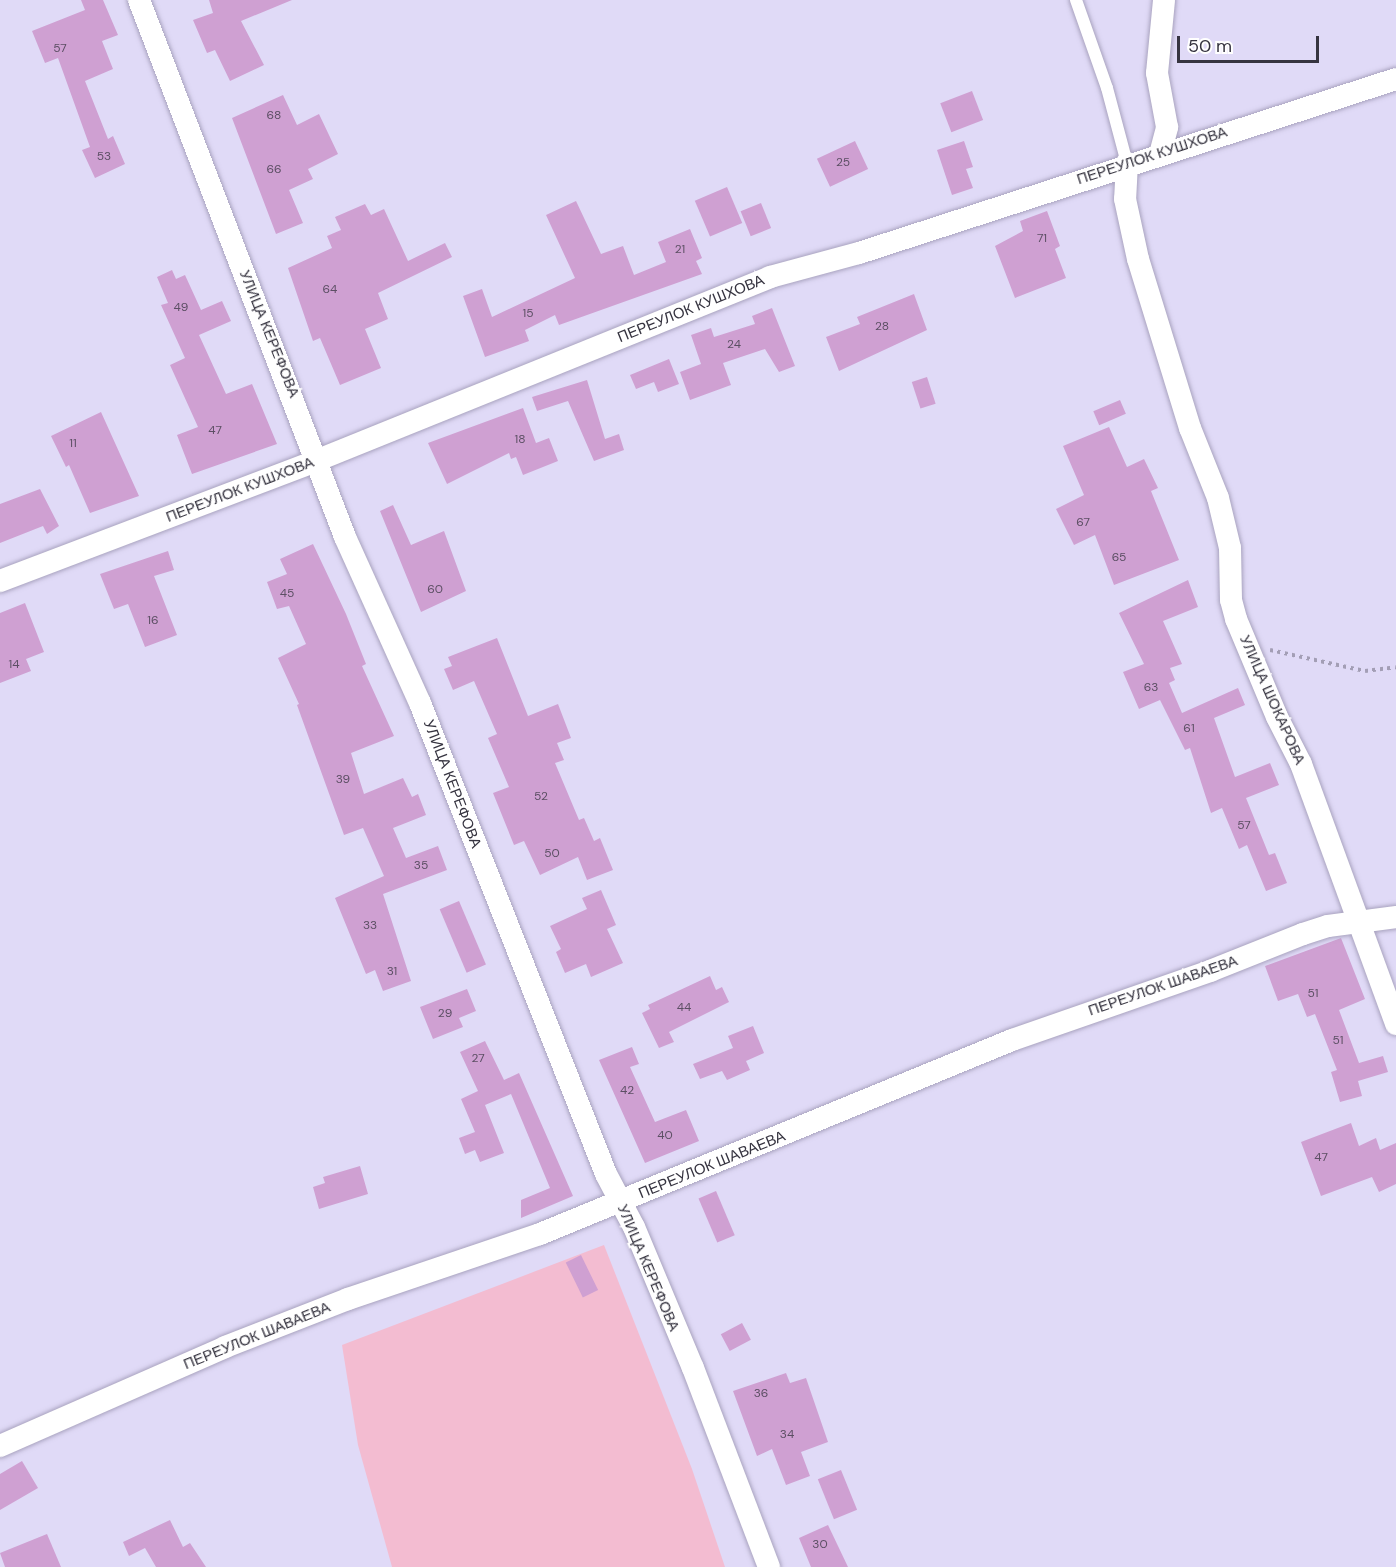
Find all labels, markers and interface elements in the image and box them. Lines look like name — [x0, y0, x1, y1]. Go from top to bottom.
scale bar — [1180, 24, 1322, 62]
text: 50 m — [1188, 34, 1232, 58]
house number: 57 — [53, 42, 67, 56]
house number: 68 — [267, 109, 281, 123]
street label: ПЕРЕУЛОК КУШХОВА — [1075, 123, 1229, 189]
house number: 53 — [97, 150, 111, 164]
house number: 25 — [836, 156, 850, 170]
house number: 66 — [266, 163, 282, 177]
house number: 71 — [1037, 232, 1047, 246]
house number: 21 — [675, 243, 685, 257]
street label: УЛИЦА КЕРЕФОВА — [235, 268, 303, 400]
street label: ПЕРЕУЛОК КУШХОВА — [615, 271, 767, 347]
house number: 64 — [323, 283, 337, 297]
house number: 49 — [174, 301, 188, 315]
house number: 15 — [522, 307, 534, 321]
house number: 28 — [875, 320, 889, 334]
house number: 24 — [727, 338, 741, 352]
house number: 47 — [208, 424, 222, 438]
house number: 18 — [514, 433, 526, 447]
house number: 11 — [69, 437, 77, 451]
street label: ПЕРЕУЛОК КУШХОВА — [164, 453, 316, 527]
house number: 67 — [1076, 516, 1090, 530]
house number: 65 — [1112, 551, 1126, 565]
house number: 60 — [427, 583, 443, 597]
house number: 45 — [280, 587, 294, 601]
house number: 16 — [147, 614, 159, 628]
street label: УЛИЦА ШОКАРОВА — [1235, 633, 1309, 767]
house number: 14 — [8, 658, 20, 672]
house number: 63 — [1144, 681, 1158, 695]
street label: УЛИЦА КЕРЕФОВА — [419, 717, 485, 851]
house number: 61 — [1183, 722, 1195, 736]
house number: 39 — [336, 773, 350, 787]
house number: 52 — [534, 790, 548, 804]
house number: 57 — [1237, 819, 1251, 833]
house number: 50 — [544, 847, 560, 861]
house number: 35 — [414, 859, 428, 873]
house number: 33 — [363, 919, 377, 933]
street label: ПЕРЕУЛОК ШАВАЕВА — [1086, 952, 1240, 1020]
house number: 31 — [387, 965, 397, 979]
house number: 51 — [1307, 987, 1319, 1001]
house number: 44 — [677, 1001, 691, 1015]
house number: 29 — [438, 1007, 452, 1021]
house number: 51 — [1332, 1034, 1344, 1048]
house number: 27 — [471, 1052, 485, 1066]
house number: 42 — [620, 1084, 634, 1098]
street label: ПЕРЕУЛОК ШАВАЕВА — [636, 1127, 788, 1203]
house number: 40 — [657, 1129, 673, 1143]
house number: 47 — [1314, 1151, 1328, 1165]
street label: УЛИЦА КЕРЕФОВА — [613, 1202, 683, 1334]
street label: ПЕРЕУЛОК ШАВАЕВА — [181, 1298, 333, 1374]
house number: 36 — [754, 1387, 768, 1401]
house number: 34 — [780, 1428, 794, 1442]
house number: 30 — [812, 1538, 828, 1552]

